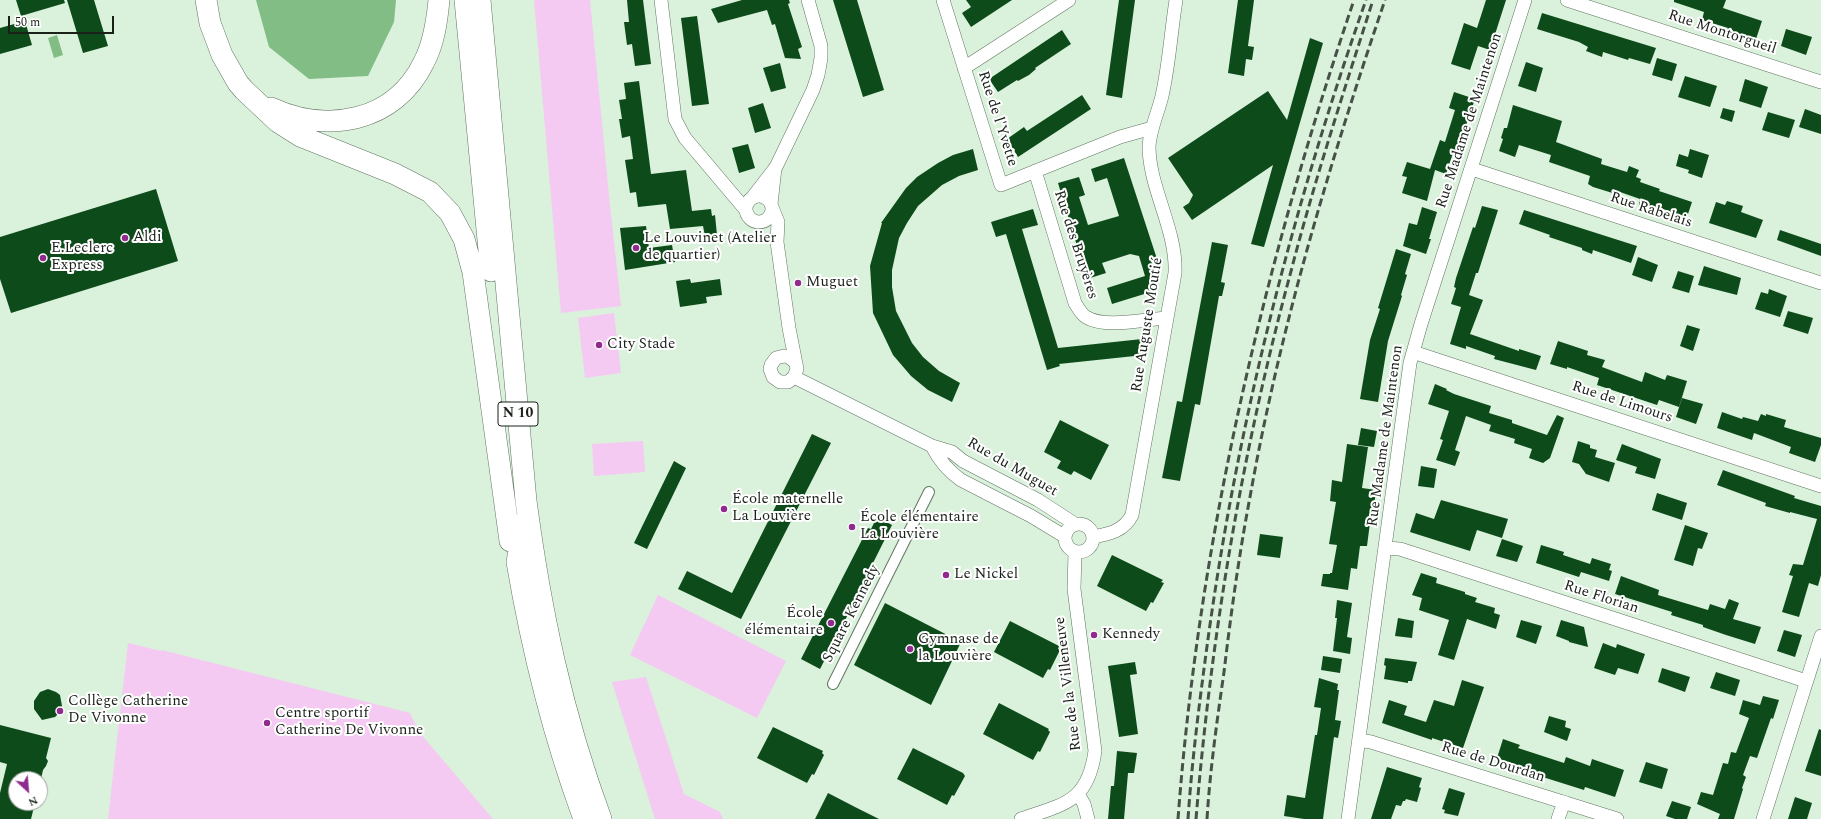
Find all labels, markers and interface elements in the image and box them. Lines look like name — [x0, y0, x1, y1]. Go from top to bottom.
street label: Rue Montorgueil — [1666, 7, 1778, 59]
scale bar — [10, 8, 116, 34]
text: 50 m — [15, 13, 40, 32]
street label: Rue Madame de Maintenon — [1433, 31, 1507, 211]
street label: Rue de l'Yvette — [973, 69, 1021, 169]
street label: Rue des Bruyères — [1049, 188, 1101, 302]
street label: Rue Rabelais — [1608, 189, 1694, 233]
place label: Aldi — [133, 229, 162, 247]
place label: Le Louvinet (Atelier de quartier) — [644, 230, 777, 265]
marker: Aldi — [120, 233, 130, 243]
place label: E.Leclerc Express — [51, 240, 113, 275]
marker: Le Louvinet (Atelier de quartier) — [631, 243, 641, 253]
marker: E.Leclerc Express — [38, 253, 48, 263]
street label: Rue Auguste Moutié — [1128, 256, 1168, 394]
place label: Muguet — [806, 274, 858, 292]
marker: Muguet — [793, 278, 803, 288]
place label: City Stade — [607, 336, 675, 354]
marker: City Stade — [594, 340, 604, 350]
street label: Rue Madame de Maintenon — [1364, 344, 1408, 528]
street label: Rue de Limours — [1569, 378, 1675, 428]
road number: N 10 — [498, 402, 538, 426]
street label: Rue du Muguet — [963, 435, 1061, 501]
place label: École maternelle La Louvière — [732, 491, 843, 526]
marker: École maternelle La Louvière — [719, 504, 729, 514]
place label: École élémentaire La Louvière — [860, 509, 979, 544]
marker: École élémentaire La Louvière — [847, 522, 857, 532]
street label: Square Kennedy — [820, 562, 884, 666]
place label: Le Nickel — [954, 566, 1018, 584]
marker: Le Nickel — [941, 570, 951, 580]
street label: Rue Florian — [1561, 577, 1641, 619]
place label: École élémentaire — [745, 605, 823, 640]
street label: Rue de la Villeneuve — [1052, 616, 1086, 752]
marker: École élémentaire — [826, 618, 836, 628]
place label: Kennedy — [1102, 626, 1160, 644]
marker: Kennedy — [1089, 630, 1099, 640]
place label: Gymnase de la Louvière — [918, 631, 999, 666]
marker: Gymnase de la Louvière — [905, 644, 915, 654]
place label: Collège Catherine De Vivonne — [68, 693, 188, 728]
place label: Centre sportif Catherine De Vivonne — [275, 705, 423, 740]
marker: Collège Catherine De Vivonne — [55, 706, 65, 716]
marker: Centre sportif Catherine De Vivonne — [262, 718, 272, 728]
street label: Rue de Dourdan — [1439, 739, 1547, 787]
north arrow — [8, 771, 48, 811]
text: N — [25, 792, 41, 811]

